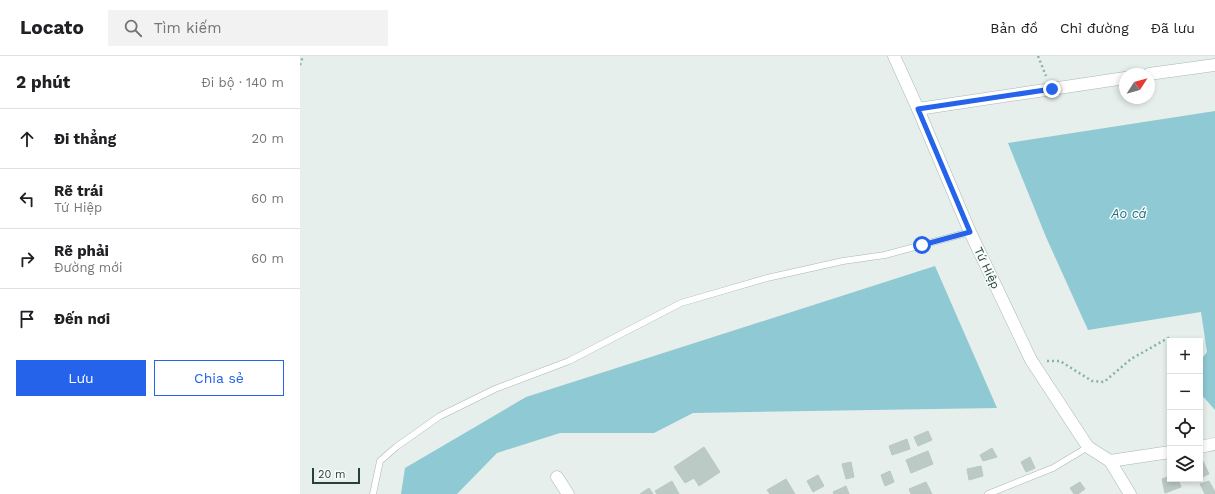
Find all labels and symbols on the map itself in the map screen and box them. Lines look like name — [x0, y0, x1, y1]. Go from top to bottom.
north arrow — [1119, 68, 1155, 104]
route end — [1043, 80, 1061, 98]
water label: Ao cá — [1110, 206, 1147, 221]
route start — [913, 236, 931, 254]
street label: Tứ Hiệp — [971, 245, 1003, 291]
scale bar — [312, 466, 360, 485]

